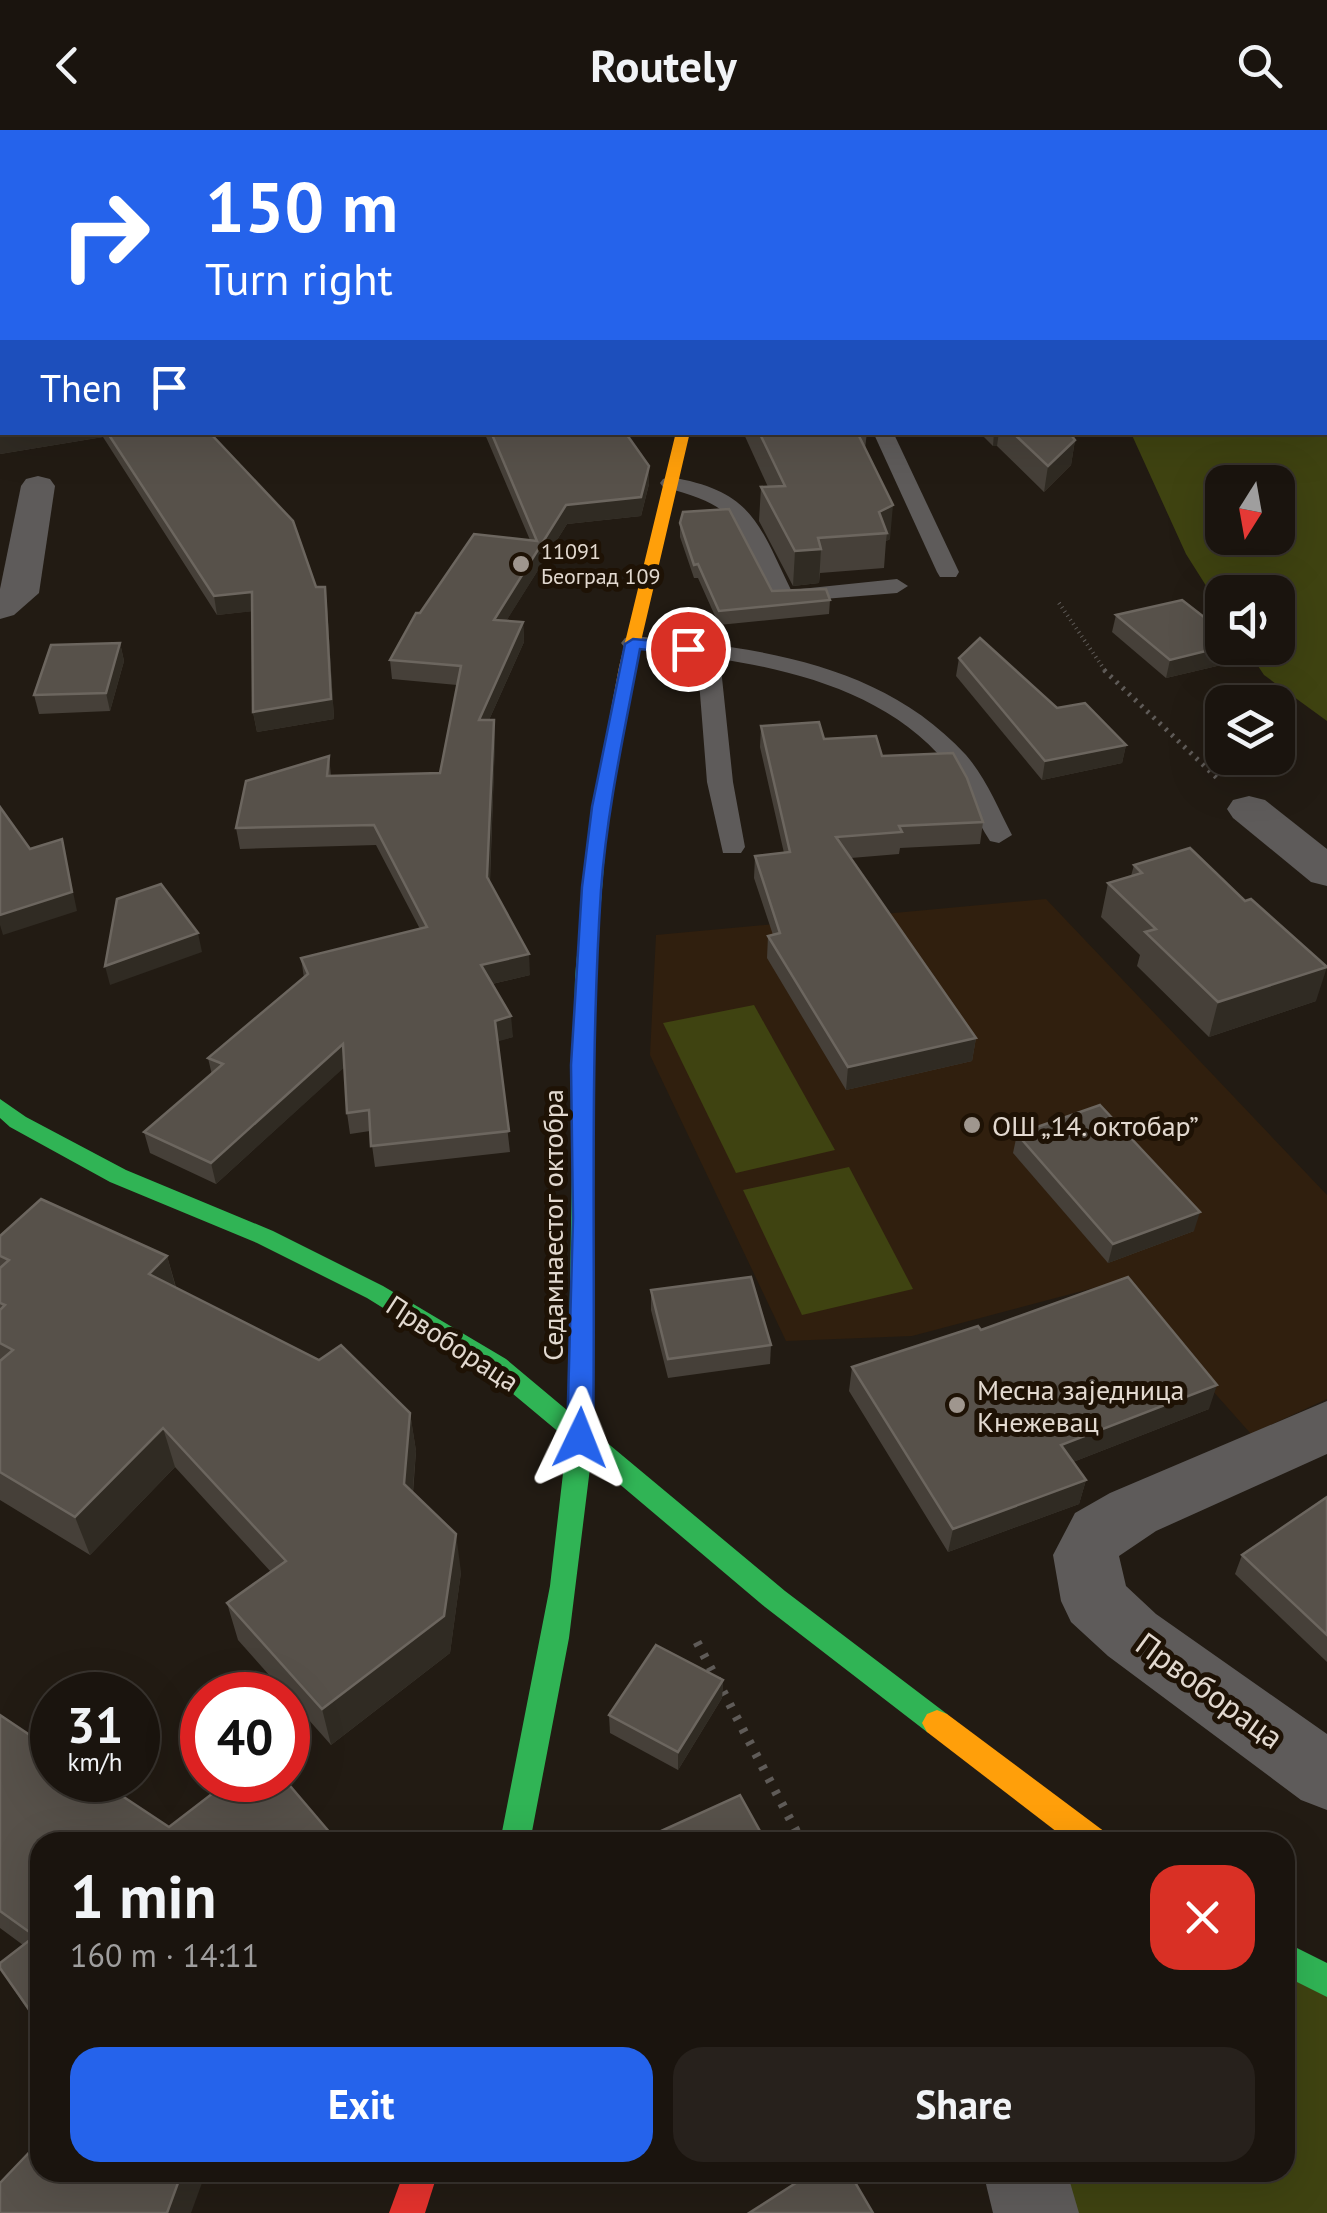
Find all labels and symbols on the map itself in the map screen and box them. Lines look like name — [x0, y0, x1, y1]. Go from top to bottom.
north arrow — [1205, 465, 1295, 555]
place label: 11091 Београд 109 — [541, 537, 661, 590]
marker: 11091 Београд 109 — [510, 553, 532, 575]
pin — [646, 607, 731, 692]
street label: Седамнаестог октобра — [534, 1089, 571, 1361]
place label: ОШ „14. октобар” — [992, 1107, 1199, 1144]
marker: ОШ „14. октобар” — [961, 1114, 983, 1136]
street label: Првобораца — [380, 1286, 526, 1400]
place label: Месна заједница Кнежевац — [977, 1371, 1184, 1440]
position arrow — [528, 1386, 632, 1490]
marker: Месна заједница Кнежевац — [946, 1394, 968, 1416]
street label: Првобораца — [1128, 1622, 1292, 1758]
speed limit sign: 40 — [180, 1672, 310, 1802]

